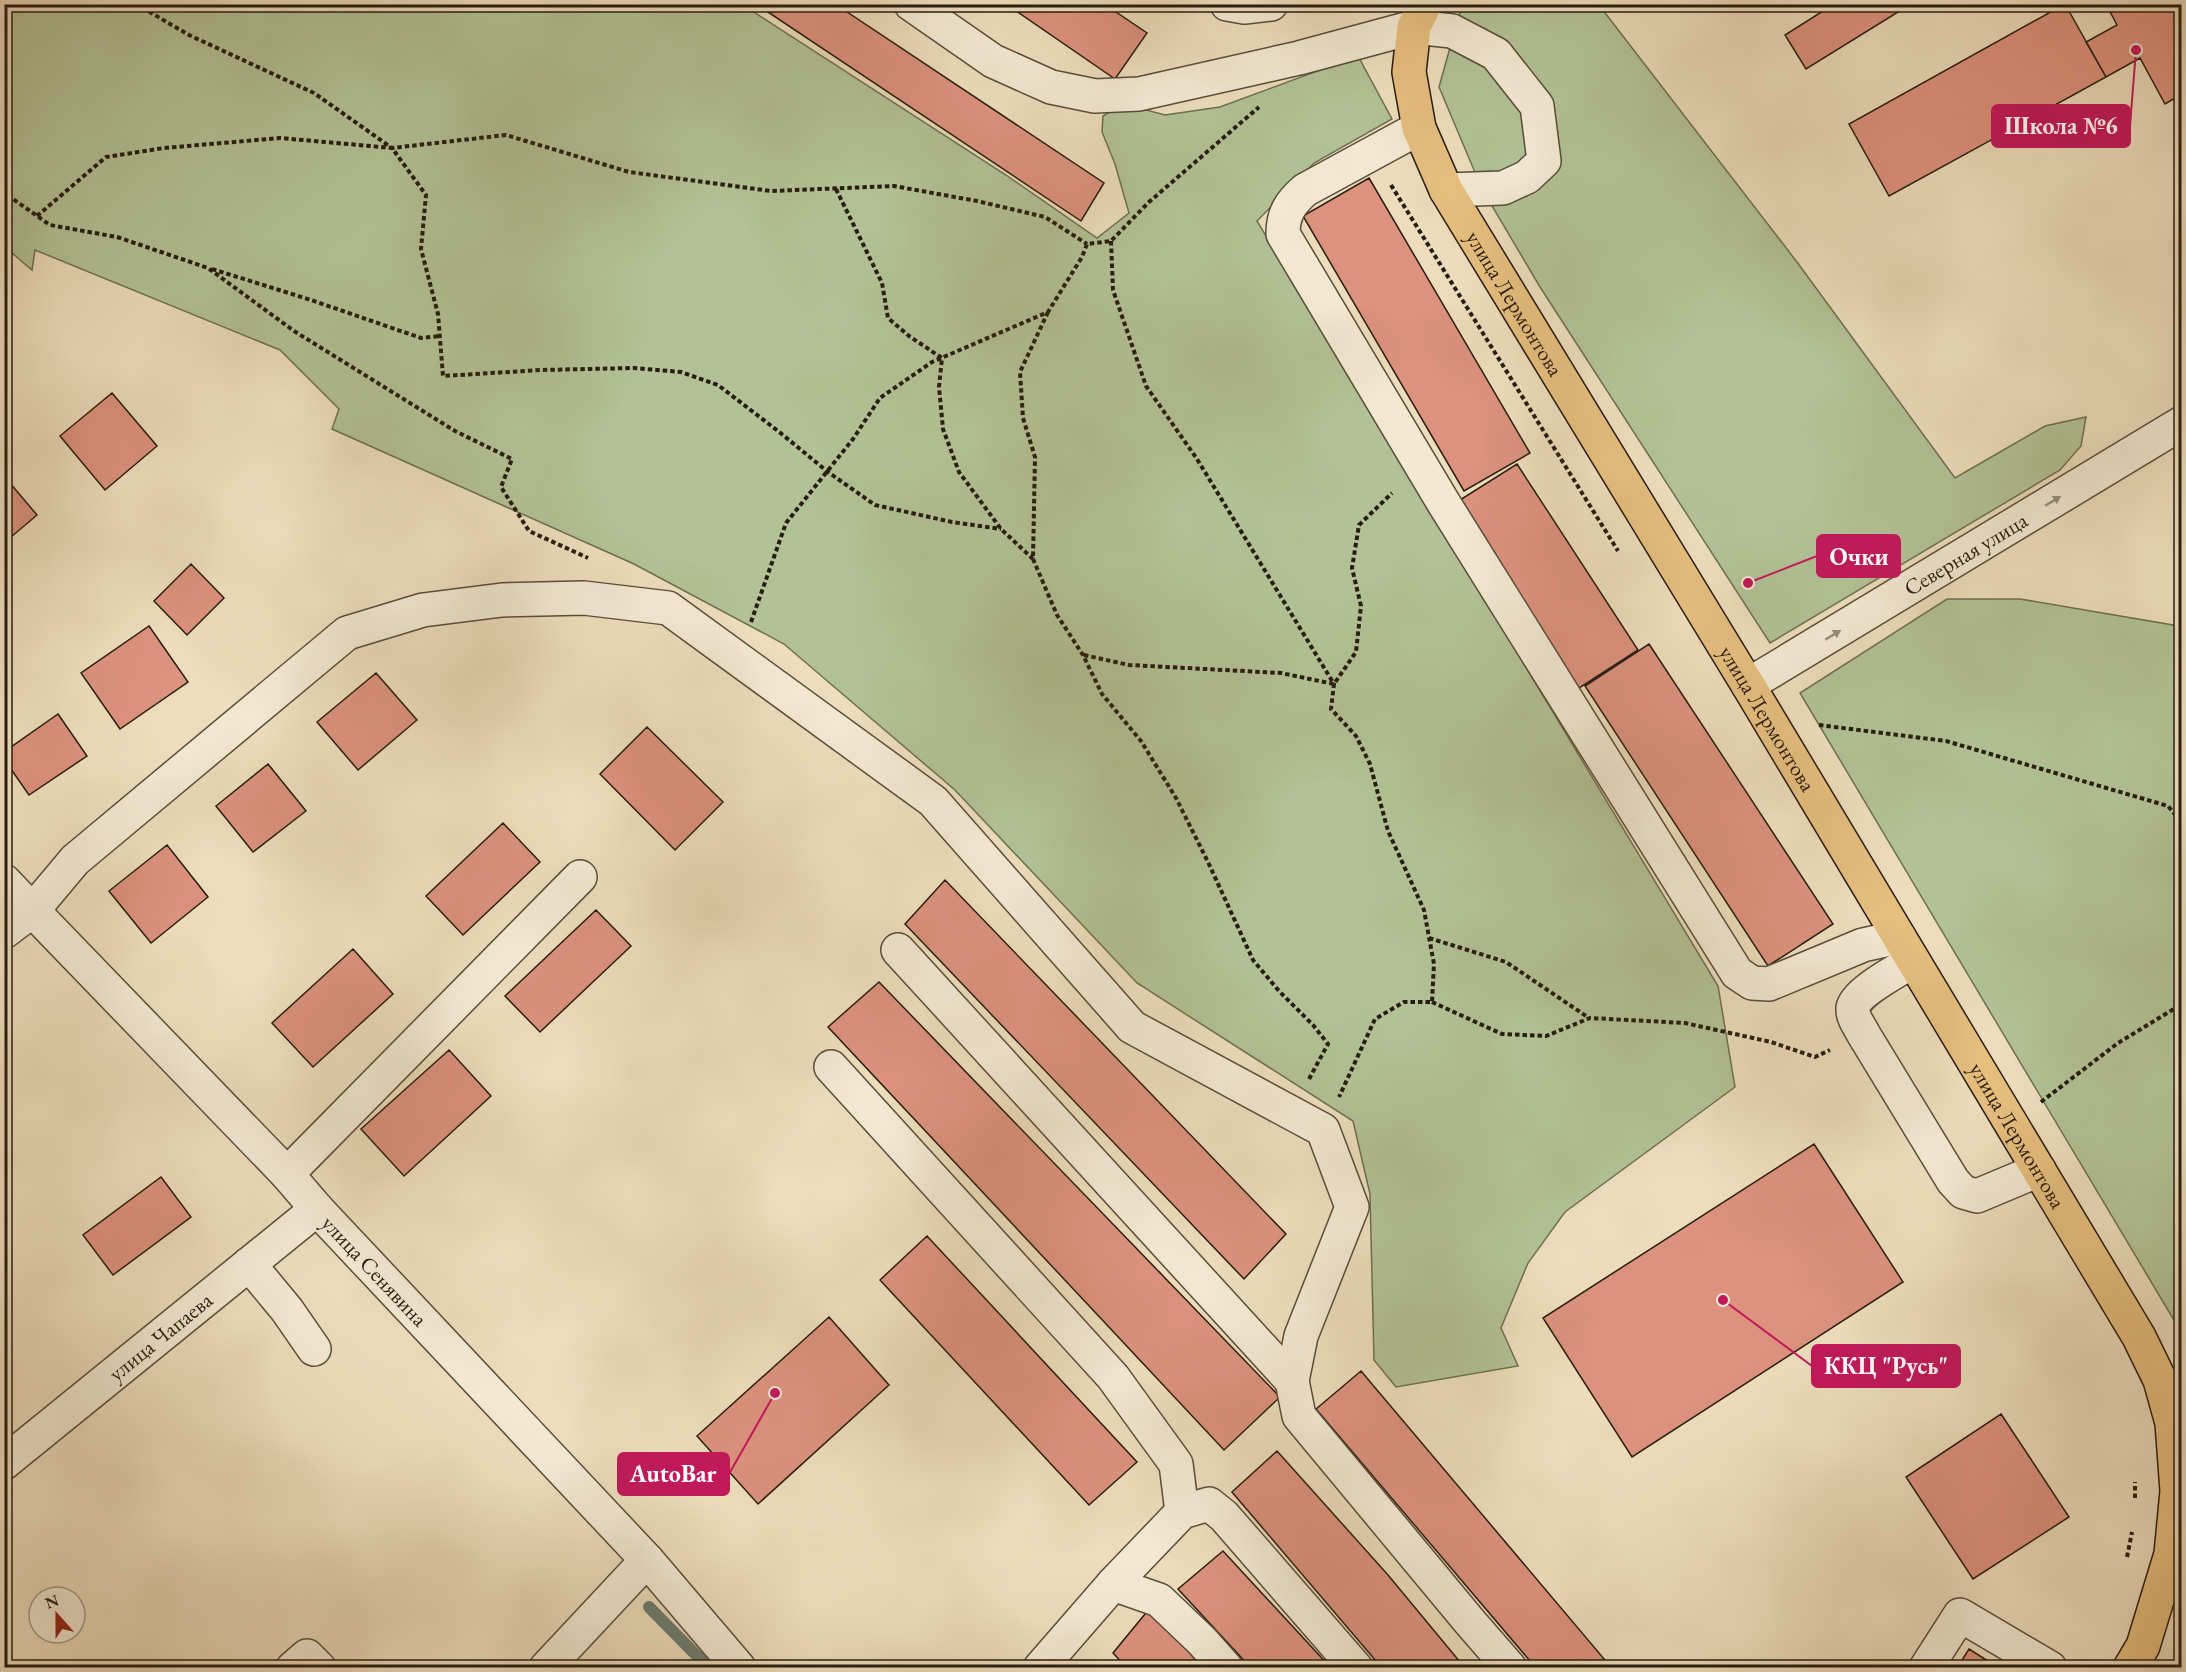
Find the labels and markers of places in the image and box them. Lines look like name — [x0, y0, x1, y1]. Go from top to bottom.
callout: Школа №6 — [1992, 105, 2130, 147]
callout: Очки — [1817, 535, 1900, 577]
callout: ККЦ "Русь" — [1812, 1345, 1960, 1387]
callout: AutoBar — [618, 1453, 729, 1495]

